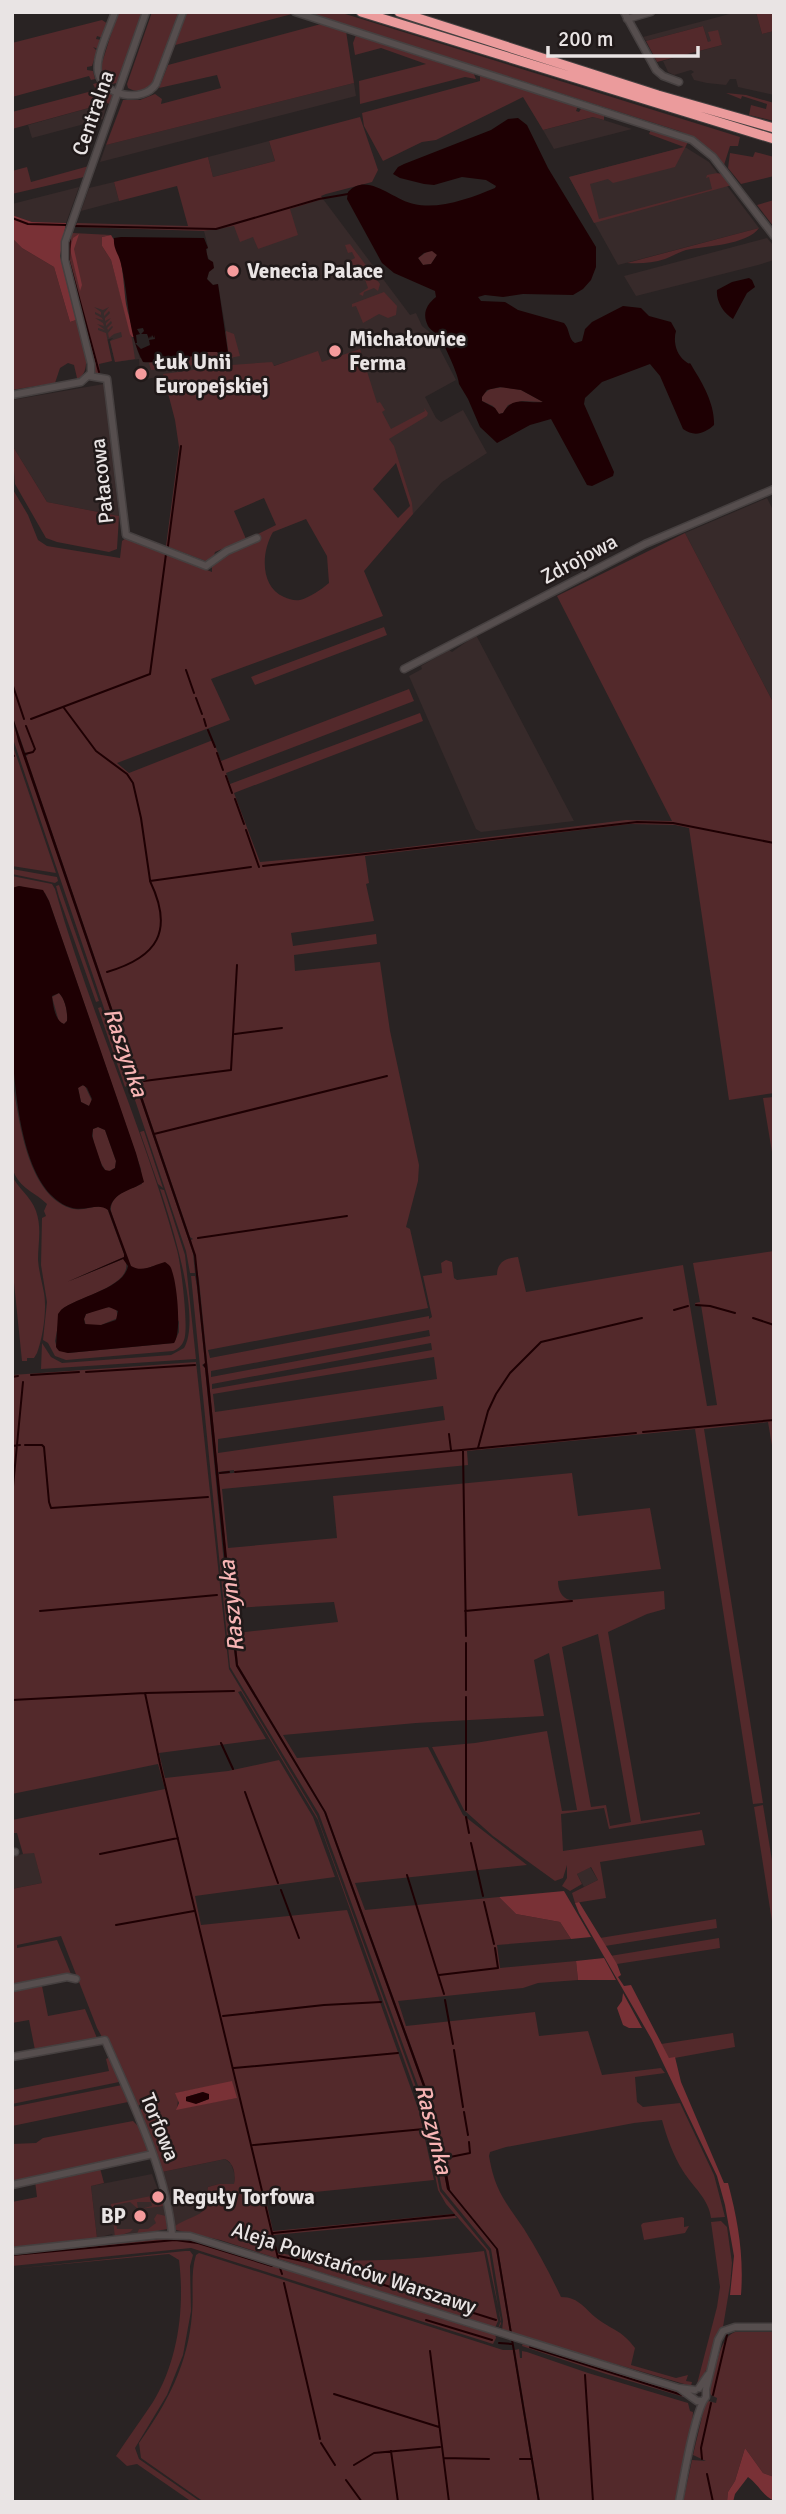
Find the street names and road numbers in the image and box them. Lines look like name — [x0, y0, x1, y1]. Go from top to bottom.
street label: Centralna — [66, 67, 120, 159]
street label: Pałacowa — [85, 437, 119, 525]
street label: Zdrojowa — [536, 528, 622, 590]
street label: Torfowa — [135, 2089, 185, 2165]
street label: Aleja Powstańców Warszawy — [228, 2216, 480, 2320]

